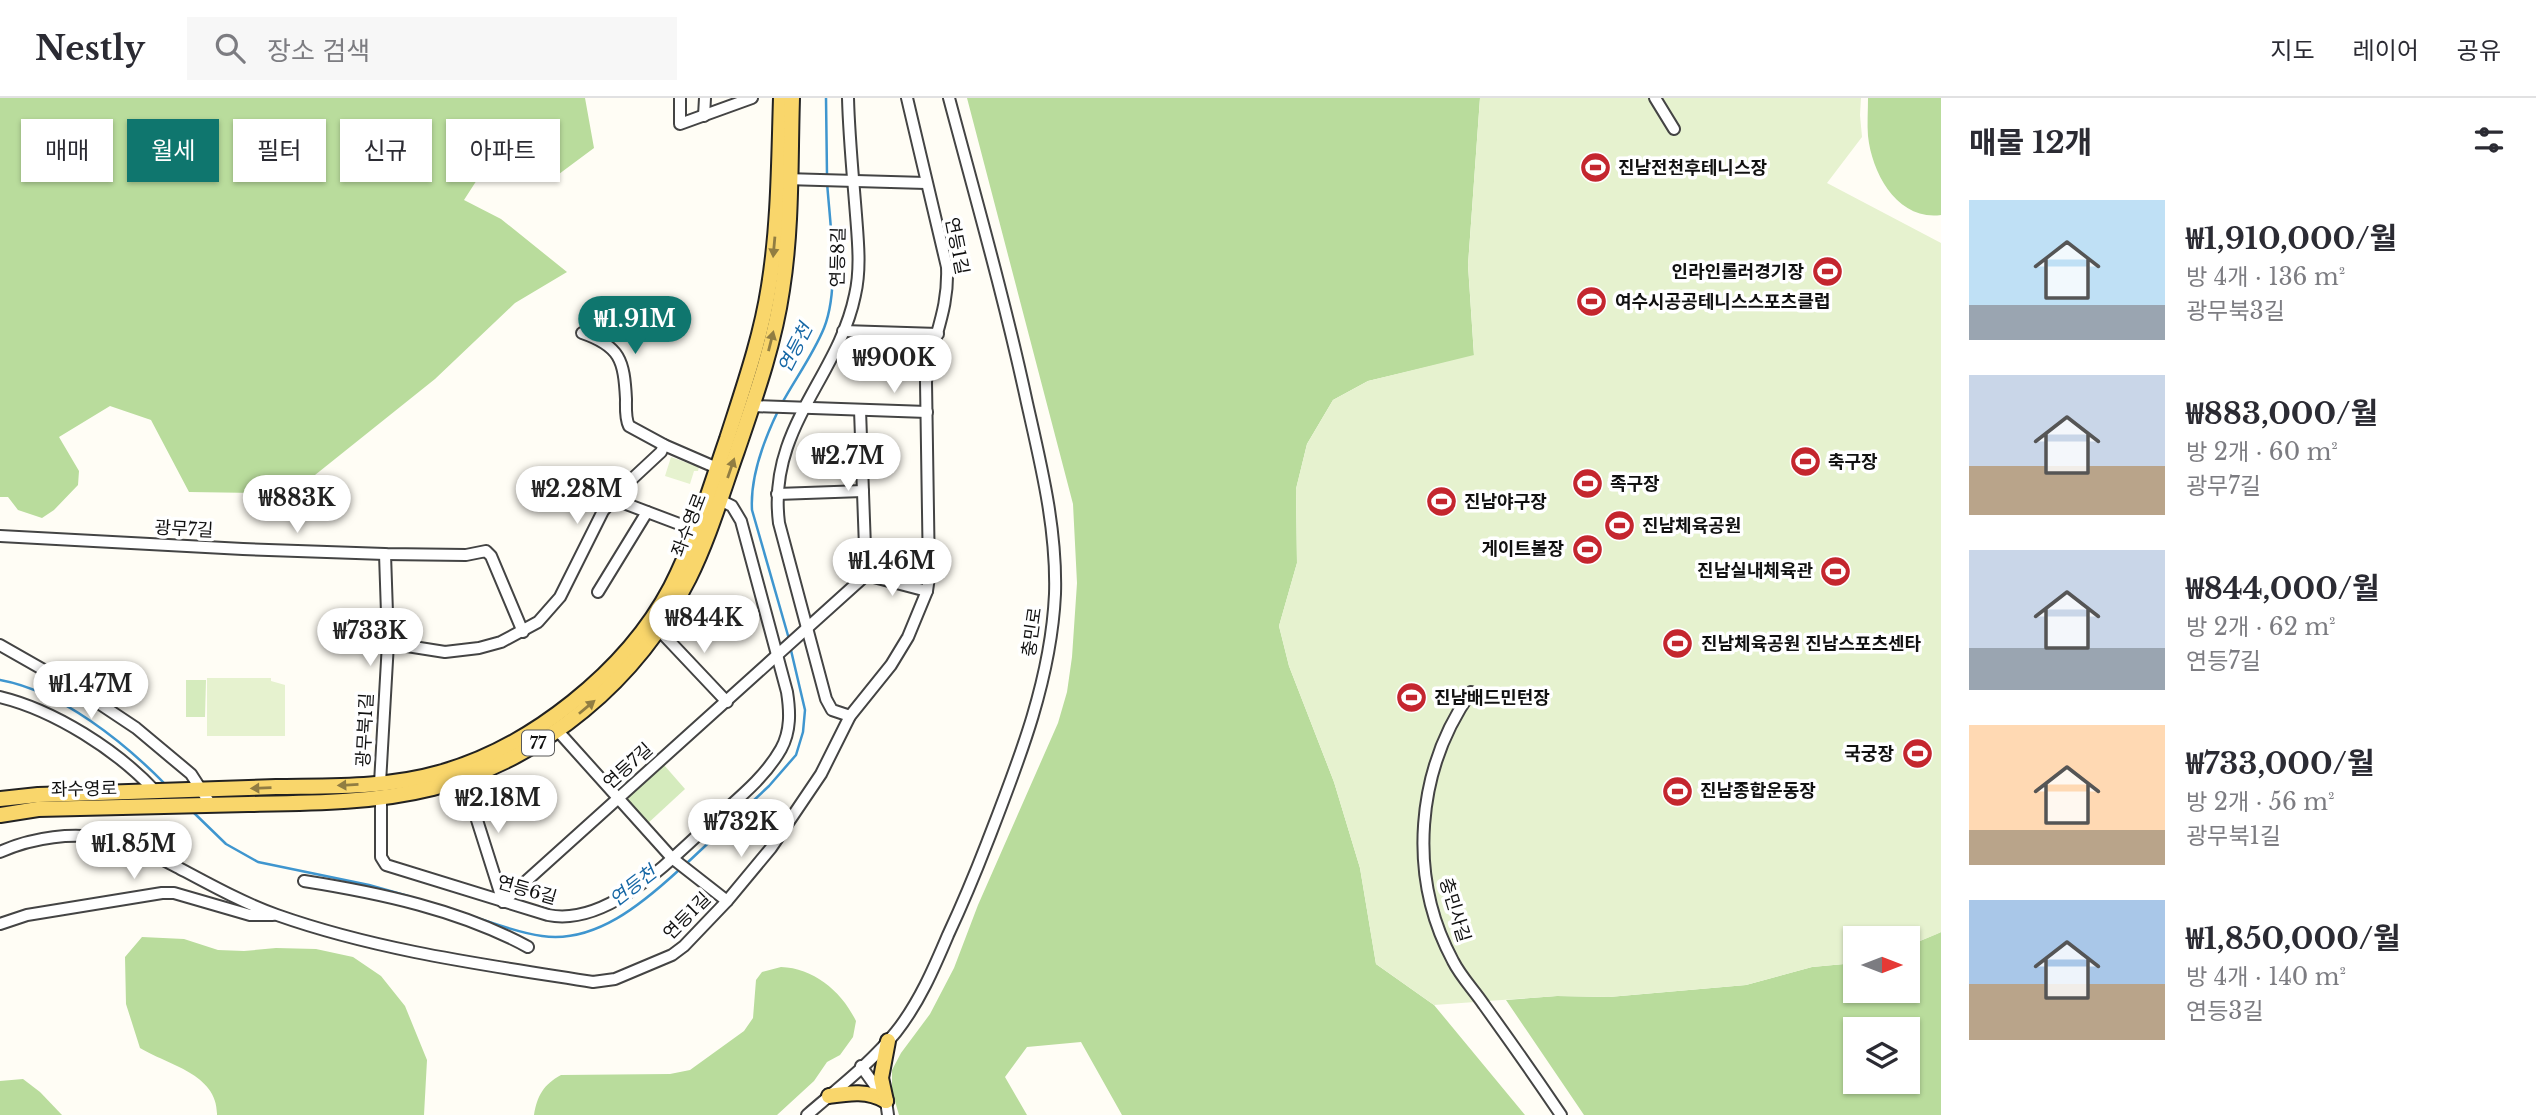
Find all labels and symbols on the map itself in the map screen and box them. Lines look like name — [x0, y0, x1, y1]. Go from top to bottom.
sports icon: 진남전천후테니스장 — [1578, 151, 1612, 185]
place label: 진남전천후테니스장 — [1618, 157, 1767, 179]
street label: 연등1길 — [941, 216, 973, 276]
street label: 연등8길 — [826, 227, 850, 287]
one-way arrow — [768, 237, 779, 259]
sports icon: 인라인롤러경기장 — [1810, 255, 1844, 289]
place label: 인라인롤러경기장 — [1672, 261, 1804, 283]
sports icon: 여수시공공테니스스포츠클럽 — [1575, 285, 1609, 319]
place label: 여수시공공테니스스포츠클럽 — [1615, 291, 1830, 313]
pin: ₩1.91M — [578, 296, 692, 356]
water label: 연등천 — [773, 318, 818, 377]
one-way arrow — [766, 330, 777, 352]
pin: ₩900K — [845, 336, 943, 395]
pin: ₩2.7M — [799, 434, 897, 493]
sports icon: 축구장 — [1788, 445, 1822, 479]
place label: 축구장 — [1828, 451, 1878, 473]
one-way arrow — [726, 457, 737, 478]
pin: ₩2.28M — [520, 466, 634, 526]
sports icon: 족구장 — [1570, 467, 1604, 501]
place label: 족구장 — [1610, 473, 1660, 495]
pin: ₩883K — [248, 476, 346, 535]
sports icon: 진남야구장 — [1424, 485, 1458, 519]
street label: 좌수영로 — [667, 490, 711, 560]
place label: 진남야구장 — [1464, 491, 1547, 513]
sports icon: 진남체육공원 — [1602, 509, 1636, 543]
place label: 진남체육공원 — [1642, 515, 1741, 537]
street label: 광무7길 — [154, 516, 214, 542]
sports icon: 게이트볼장 — [1570, 532, 1604, 566]
pin: ₩1.46M — [835, 538, 949, 598]
place label: 게이트볼장 — [1481, 538, 1564, 560]
sports icon: 진남실내체육관 — [1819, 554, 1853, 588]
place label: 진남실내체육관 — [1697, 560, 1813, 582]
pin: ₩844K — [655, 596, 753, 655]
street label: 충민로 — [1018, 606, 1046, 658]
pin: ₩733K — [321, 608, 419, 668]
sports icon: 진남체육공원 진남스포츠센타 — [1661, 627, 1695, 661]
place label: 진남체육공원 진남스포츠센타 — [1701, 633, 1922, 655]
pin: ₩1.47M — [34, 662, 148, 721]
sports icon: 진남배드민턴장 — [1394, 681, 1428, 715]
place label: 진남배드민턴장 — [1434, 687, 1550, 709]
street label: 광무북1길 — [352, 692, 378, 768]
one-way arrow — [578, 700, 595, 715]
road number: 77 — [522, 730, 554, 756]
sports icon: 국궁장 — [1900, 737, 1934, 771]
street label: 연등7길 — [599, 738, 657, 794]
place label: 국궁장 — [1844, 743, 1894, 765]
sports icon: 진남종합운동장 — [1660, 774, 1694, 808]
pin: ₩2.18M — [441, 776, 555, 835]
street label: 좌수영로 — [51, 777, 117, 801]
one-way arrow — [337, 779, 359, 790]
place label: 진남종합운동장 — [1700, 780, 1816, 802]
one-way arrow — [250, 782, 272, 794]
pin: ₩732K — [692, 800, 790, 859]
pin: ₩1.85M — [77, 822, 191, 881]
water label: 연등천 — [605, 860, 662, 911]
street label: 연등6길 — [495, 871, 559, 909]
street label: 충민사길 — [1435, 875, 1475, 945]
street label: 연등1길 — [659, 888, 715, 944]
north arrow — [1843, 926, 1920, 1003]

